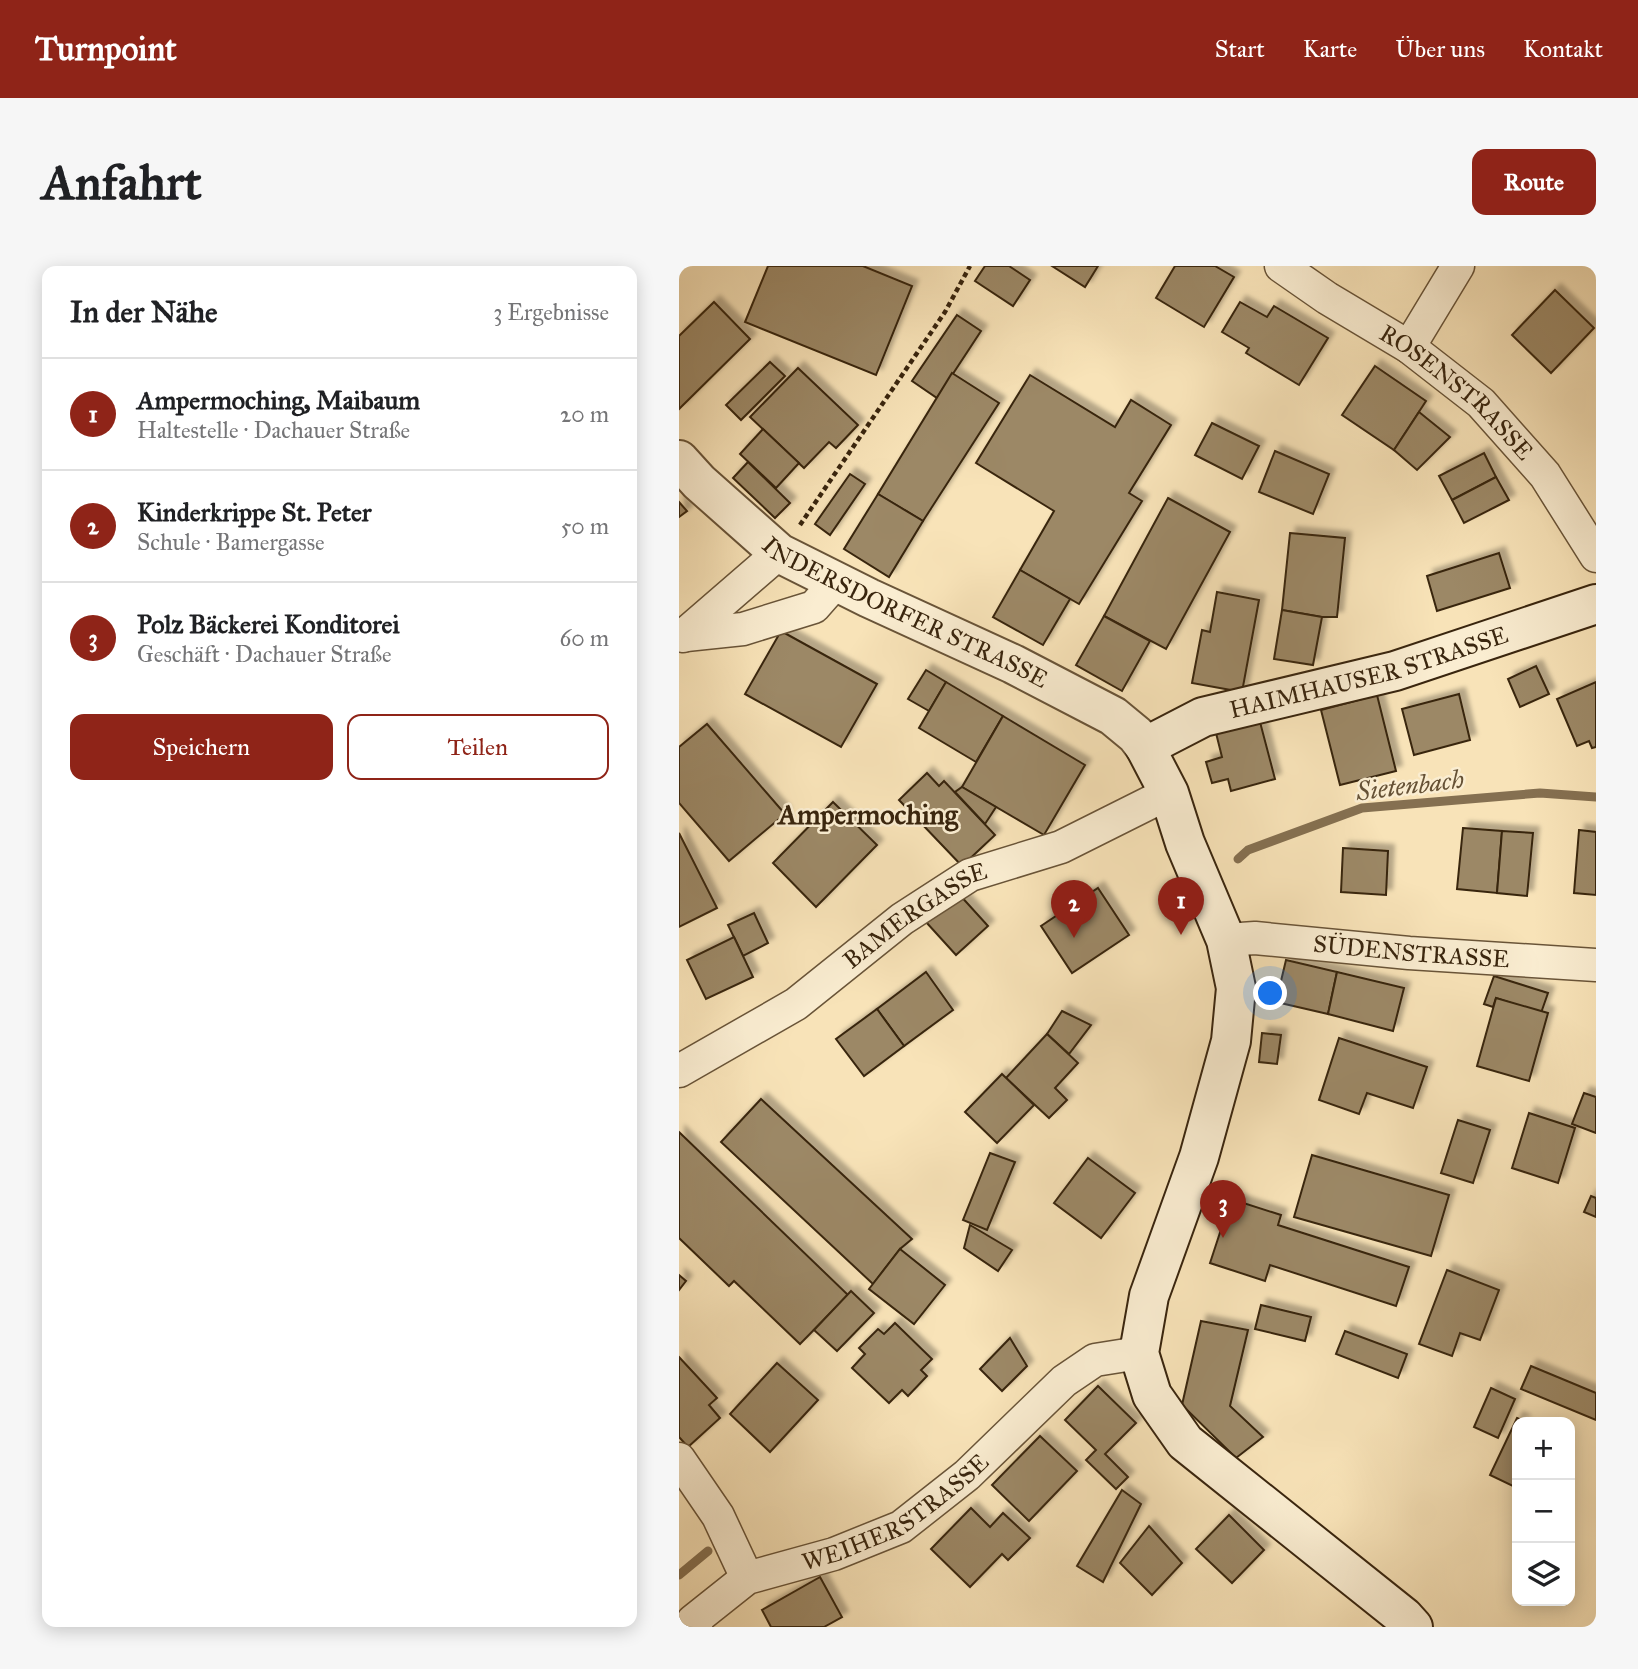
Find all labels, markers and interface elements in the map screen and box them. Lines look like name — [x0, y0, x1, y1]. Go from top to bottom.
text: Turnpoint — [35, 29, 177, 69]
text: Start — [1215, 34, 1265, 64]
text: Karte — [1303, 34, 1357, 64]
text: Über uns — [1395, 34, 1485, 64]
text: Kontakt — [1523, 34, 1603, 64]
button: Route — [1472, 149, 1596, 215]
text: Anfahrt — [42, 153, 202, 212]
text: In der Nähe — [70, 294, 218, 330]
text: 3 Ergebnisse — [493, 298, 609, 326]
street label: ROSENSTRASSE — [1374, 318, 1540, 466]
text: Ampermoching, Maibaum — [137, 384, 420, 416]
text: 1 — [88, 400, 98, 428]
text: 20 m — [560, 400, 609, 428]
text: Haltestelle · Dachauer Straße — [137, 416, 410, 444]
text: Kinderkrippe St. Peter — [137, 496, 372, 528]
text: 2 — [87, 512, 99, 540]
text: 50 m — [561, 512, 609, 540]
text: Schule · Bamergasse — [137, 528, 325, 556]
street label: INDERSDORFER STRASSE — [756, 530, 1053, 695]
text: Polz Bäckerei Konditorei — [137, 608, 400, 640]
street label: HAIMHAUSER STRASSE — [1226, 619, 1512, 725]
text: 3 — [88, 624, 98, 652]
text: 60 m — [560, 624, 609, 652]
text: Geschäft · Dachauer Straße — [137, 640, 391, 668]
button: Speichern — [70, 714, 333, 780]
button: Teilen — [347, 714, 609, 780]
water label: Sietenbach — [1353, 762, 1466, 808]
district label: Ampermoching — [776, 797, 959, 832]
street label: BAMERGASSE — [837, 856, 990, 975]
pin: 1 — [1158, 877, 1204, 935]
pin: 2 — [1051, 880, 1097, 938]
street label: SÜDENSTRASSE — [1312, 929, 1510, 974]
your location — [1253, 976, 1287, 1010]
pin: 3 — [1200, 1180, 1246, 1238]
map controls — [1512, 1417, 1575, 1606]
button: + — [1512, 1417, 1575, 1480]
street label: WEIHERSTRASSE — [799, 1447, 995, 1577]
button: − — [1512, 1480, 1575, 1543]
button: layers — [1512, 1543, 1575, 1606]

